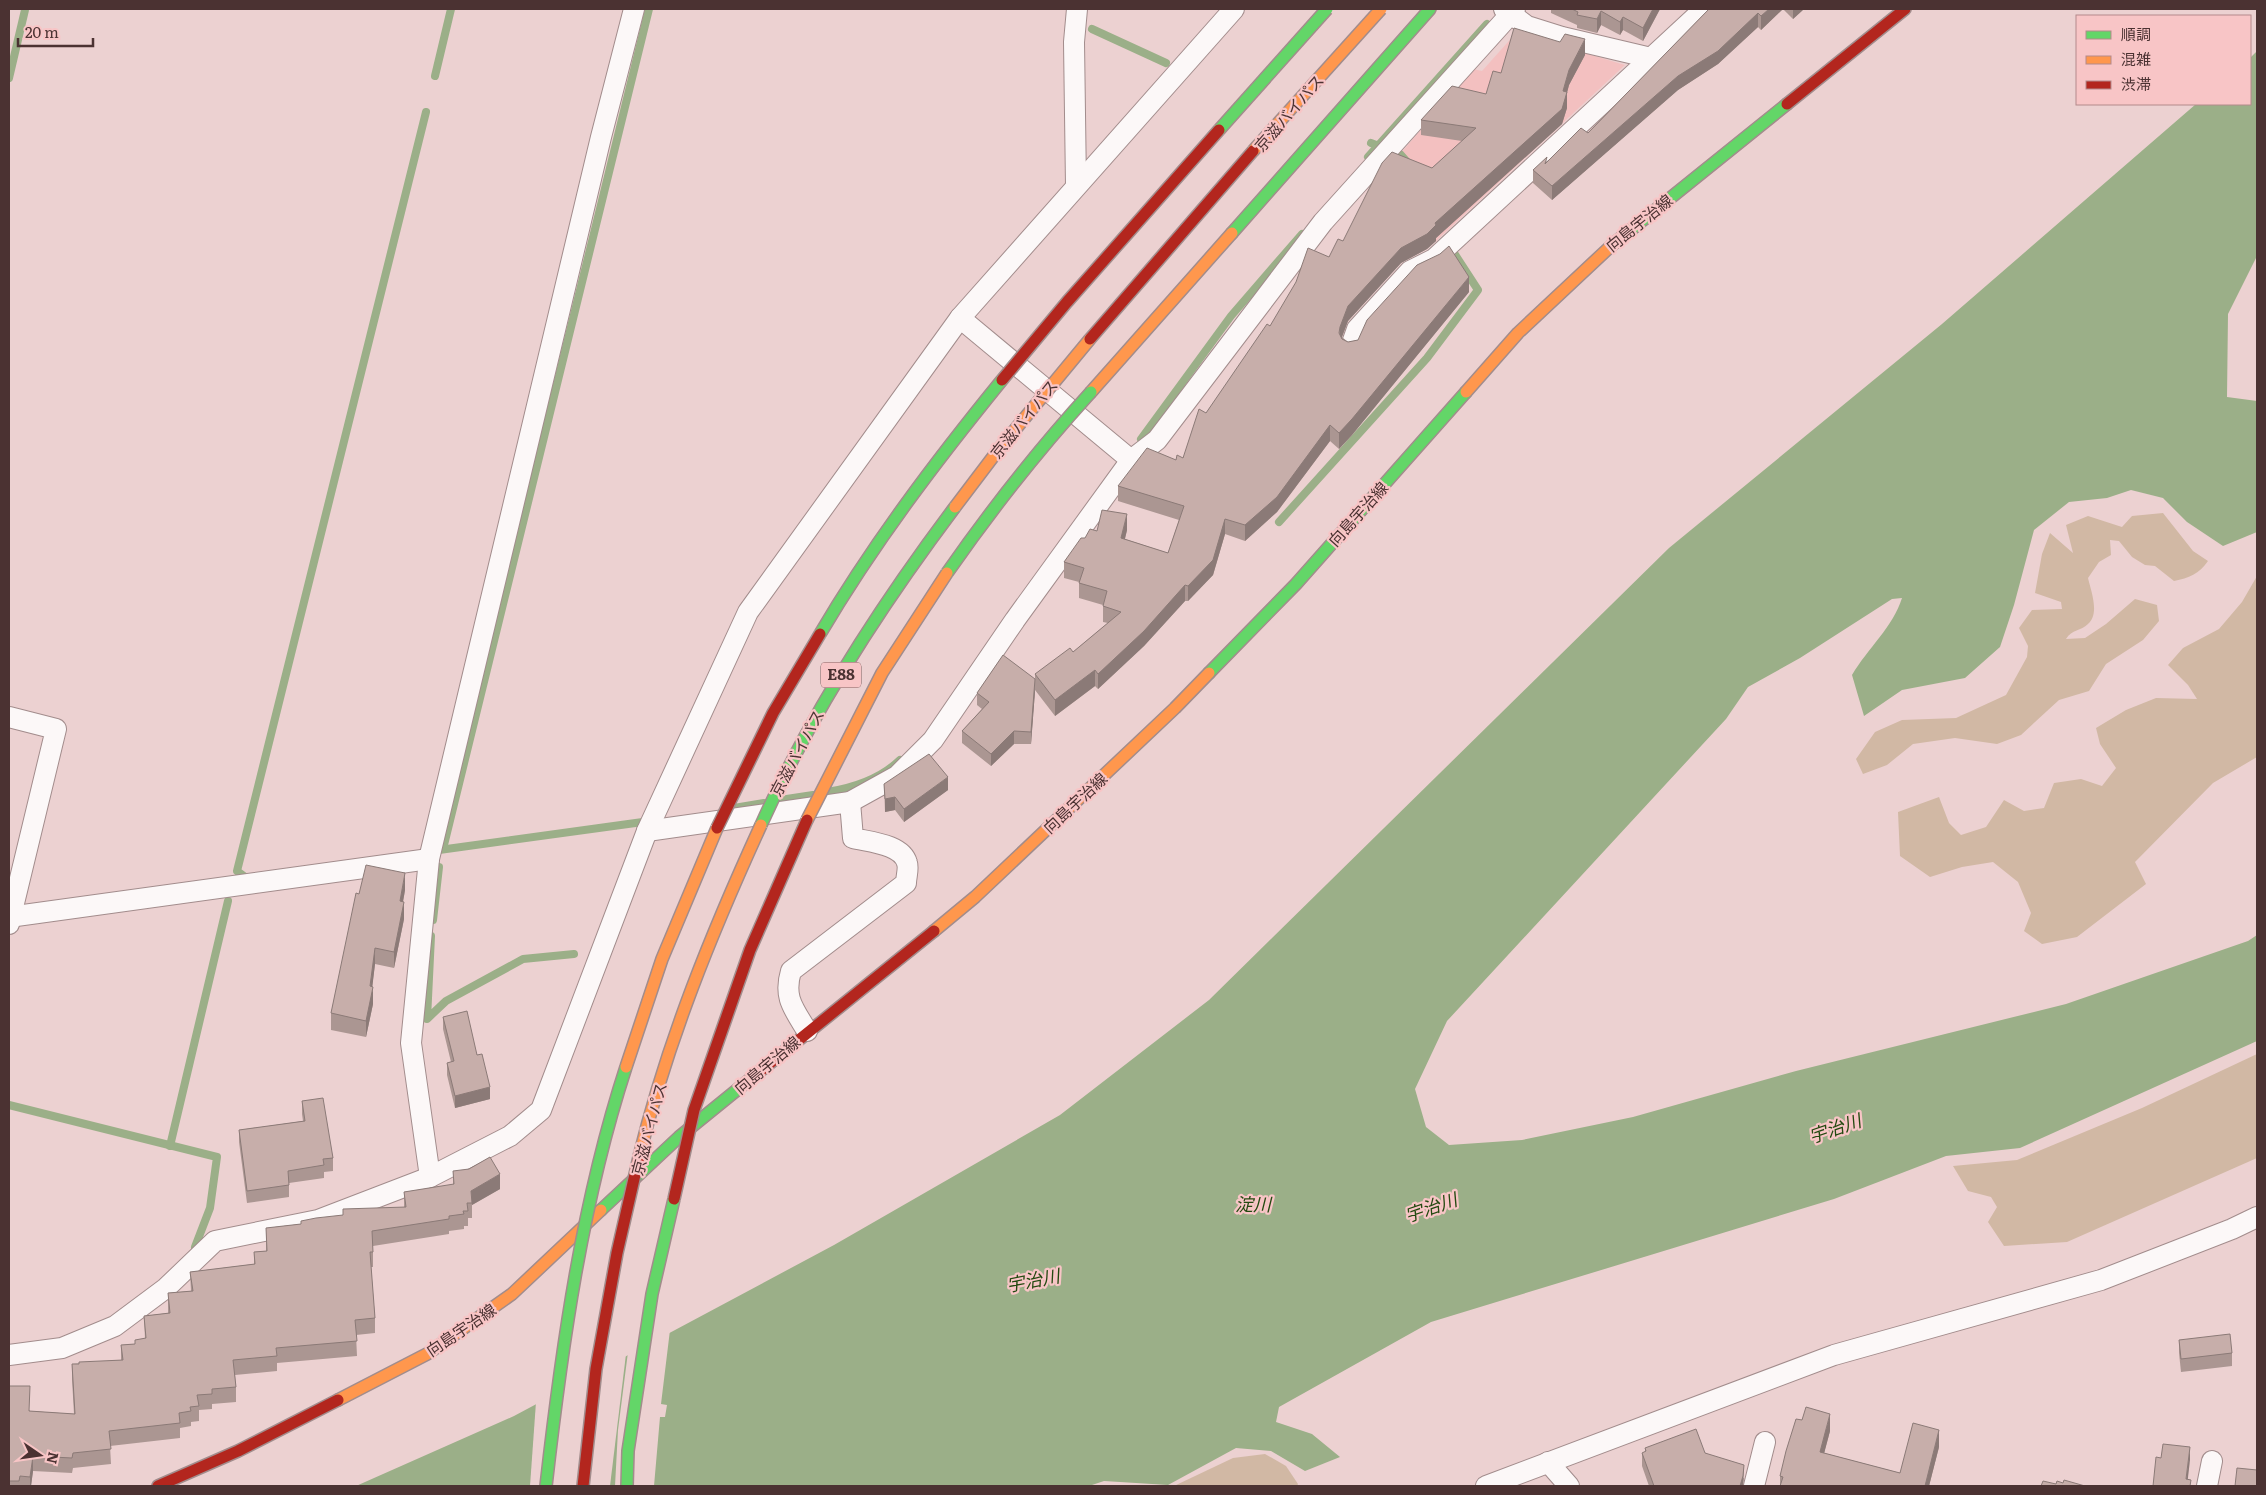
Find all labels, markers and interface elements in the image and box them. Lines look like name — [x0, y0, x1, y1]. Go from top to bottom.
scale bar — [18, 15, 92, 47]
legend — [2076, 15, 2251, 105]
text: 20 m — [25, 20, 59, 43]
text: 順調 — [2121, 22, 2151, 45]
text: 混雑 — [2121, 47, 2151, 70]
street label: 京滋バイパス — [1248, 68, 1329, 156]
text: 渋滞 — [2121, 72, 2151, 95]
street label: 向島宇治線 — [1600, 188, 1677, 257]
street label: 京滋バイパス — [984, 374, 1063, 463]
street label: 向島宇治線 — [1322, 476, 1393, 551]
road number: E88 — [821, 662, 861, 688]
street label: 京滋バイパス — [763, 705, 829, 800]
street label: 向島宇治線 — [1037, 766, 1112, 838]
street label: 向島宇治線 — [728, 1029, 805, 1099]
street label: 京滋バイパス — [624, 1079, 672, 1178]
water label: 宇治川 — [1805, 1105, 1866, 1149]
water label: 宇治川 — [1401, 1184, 1462, 1228]
water label: 淀川 — [1235, 1190, 1273, 1217]
water label: 宇治川 — [1004, 1261, 1064, 1298]
street label: 向島宇治線 — [421, 1297, 500, 1361]
north arrow — [15, 1430, 65, 1480]
text: N — [43, 1450, 65, 1466]

